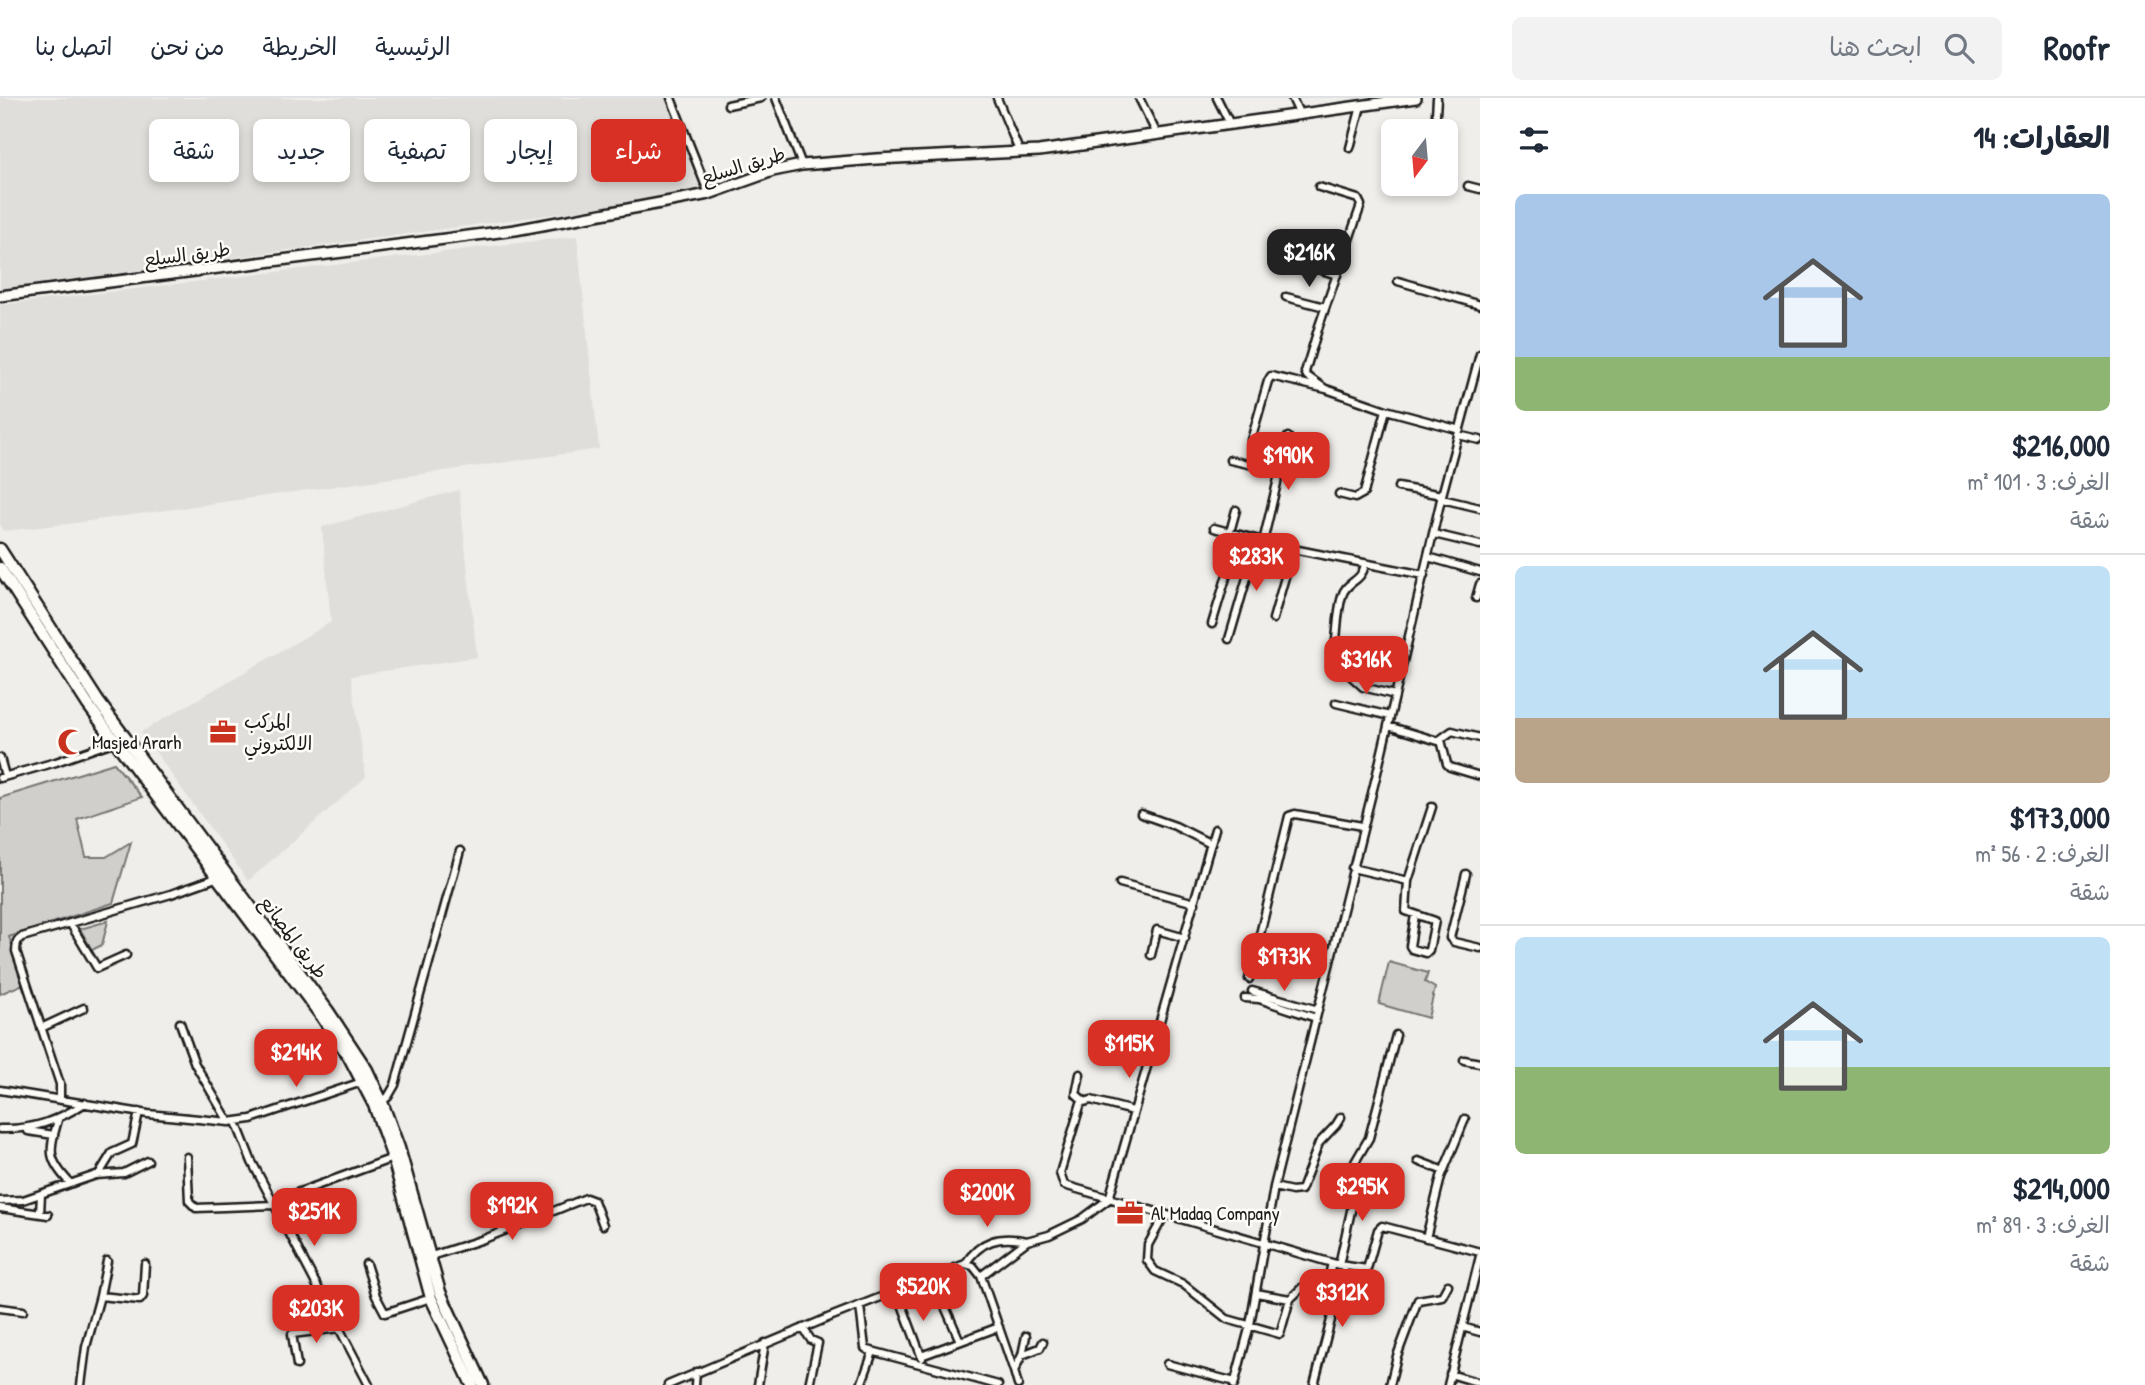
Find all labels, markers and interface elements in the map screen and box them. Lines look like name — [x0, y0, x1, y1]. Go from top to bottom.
search box — [1512, 17, 2002, 80]
text: Roofr — [2044, 26, 2110, 70]
text: ابحث هنا — [1829, 29, 1922, 64]
icon: search — [1940, 29, 1978, 67]
text: اتصل بنا — [35, 30, 112, 62]
text: من نحن — [150, 30, 224, 62]
text: الخريطة — [262, 30, 337, 62]
text: الرئيسية — [375, 30, 451, 62]
text: العقارات: 14 — [1973, 117, 2110, 157]
chip: شقة — [149, 119, 239, 182]
chip: جديد — [253, 119, 350, 182]
chip: تصفية — [364, 119, 470, 182]
chip: إيجار — [484, 119, 577, 182]
chip: شراء — [591, 119, 686, 182]
north arrow — [1381, 119, 1458, 196]
map controls — [1381, 119, 1458, 196]
icon: filters — [1515, 121, 1553, 159]
street label: طريق السلع — [698, 140, 789, 191]
pin: $216K — [1260, 230, 1358, 289]
street label: طريق السلع — [142, 236, 232, 273]
text: $216K — [1283, 236, 1335, 267]
icon: home — [1750, 240, 1876, 366]
text: $216,000 — [2012, 425, 2110, 465]
pin: $190K — [1239, 432, 1337, 492]
text: $190K — [1263, 439, 1313, 470]
text: الغرف: 3 · 101 m² — [1968, 466, 2110, 497]
text: شقة — [2070, 504, 2110, 535]
pin: $283K — [1207, 533, 1305, 593]
text: $283K — [1229, 540, 1283, 571]
icon: home — [1750, 612, 1876, 738]
pin: $316K — [1317, 636, 1415, 696]
text: $316K — [1340, 643, 1392, 674]
place label: المركب الالكتروني — [244, 708, 312, 760]
office icon: المركب الالكتروني — [208, 717, 238, 747]
mosque icon: Masjed Ararh — [56, 727, 86, 757]
place label: Masjed Ararh — [92, 729, 181, 755]
text: $173,000 — [2009, 797, 2110, 837]
text: الغرف: 2 · 56 m² — [1975, 838, 2110, 869]
text: شقة — [2070, 876, 2110, 907]
street label: طريق المصانع — [253, 890, 334, 985]
pin: $173K — [1235, 934, 1333, 993]
text: $173K — [1257, 940, 1311, 971]
icon: home — [1750, 983, 1876, 1109]
pin: $115K — [1080, 1020, 1178, 1080]
text: $115K — [1104, 1027, 1154, 1058]
pin: $214K — [247, 1030, 345, 1089]
text: $214K — [270, 1036, 322, 1067]
pin: $295K — [1313, 1164, 1411, 1223]
text: $214,000 — [2012, 1168, 2110, 1208]
pin: $200K — [938, 1170, 1036, 1229]
text: $295K — [1336, 1170, 1388, 1201]
text: $200K — [959, 1176, 1015, 1207]
pin: $192K — [463, 1182, 561, 1242]
pin: $251K — [265, 1188, 363, 1248]
text: $192K — [486, 1189, 538, 1220]
text: $251K — [288, 1195, 340, 1226]
office icon: Al Madaq Company — [1115, 1198, 1145, 1228]
place label: Al Madaq Company — [1151, 1200, 1280, 1226]
text: الغرف: 3 · 89 m² — [1976, 1209, 2110, 1240]
text: شقة — [2070, 1247, 2110, 1278]
pin: $520K — [874, 1264, 972, 1323]
text: $520K — [896, 1270, 950, 1301]
pin: $312K — [1293, 1270, 1391, 1329]
text: $312K — [1315, 1276, 1369, 1307]
pin: $203K — [267, 1286, 365, 1345]
text: $203K — [288, 1292, 344, 1323]

